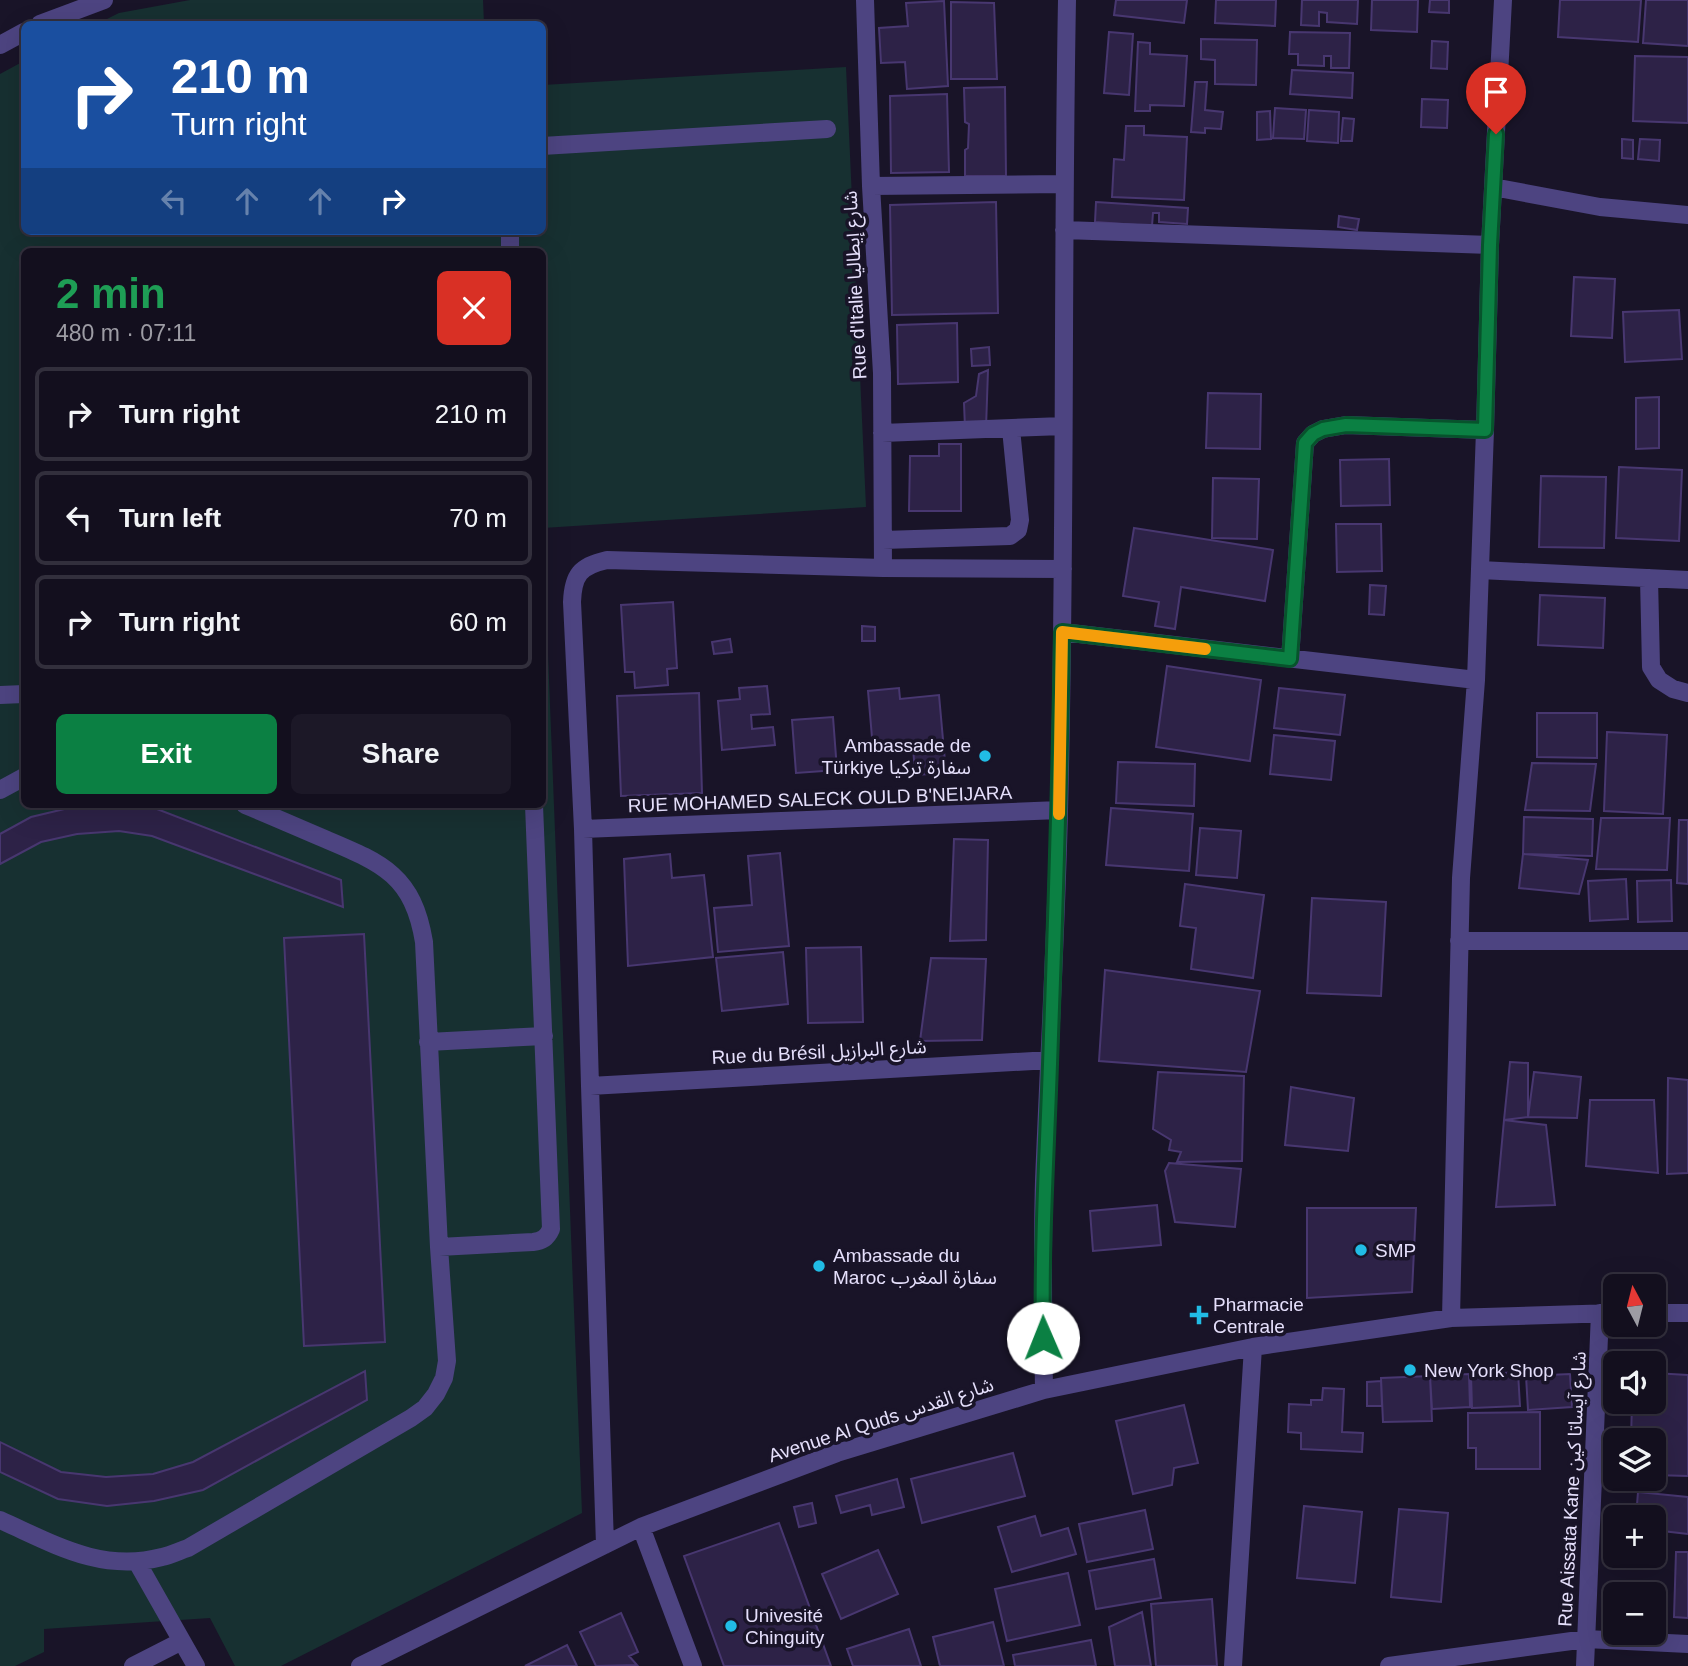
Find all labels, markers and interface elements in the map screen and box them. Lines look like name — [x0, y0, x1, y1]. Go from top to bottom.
icon: right — [56, 49, 147, 140]
text: 210 m — [171, 49, 310, 103]
pin — [1466, 62, 1526, 134]
icon: arrive — [1477, 73, 1515, 111]
text: Turn right — [171, 106, 307, 142]
icon: left — [155, 182, 193, 220]
icon: ahead — [228, 182, 266, 220]
icon: ahead — [301, 182, 339, 220]
icon: right — [374, 182, 412, 220]
street label: Rue d'Italie شارع إيطاليا — [840, 190, 873, 380]
text: 2 min — [56, 270, 166, 317]
button: close — [437, 271, 511, 345]
text: 480 m · 07:11 — [56, 320, 196, 346]
icon: right — [60, 395, 98, 433]
text: Turn right — [119, 399, 240, 429]
text: 210 m — [435, 399, 507, 429]
icon: left — [60, 499, 98, 537]
text: Turn left — [119, 503, 221, 533]
text: 70 m — [449, 503, 507, 533]
icon: right — [60, 603, 98, 641]
text: Turn right — [119, 607, 240, 637]
text: 60 m — [449, 607, 507, 637]
button: Exit — [56, 714, 277, 794]
button: Share — [291, 714, 511, 794]
place label: Ambassade de Türkiye سفارة تركيا — [822, 735, 971, 779]
marker: Ambassade de Türkiye سفارة تركيا — [977, 748, 993, 764]
street label: RUE MOHAMED SALECK OULD B'NEIJARA — [627, 782, 1013, 816]
street label: Rue du Brésil شارع البرازيل — [711, 1036, 927, 1071]
place label: SMP — [1375, 1240, 1416, 1261]
marker: SMP — [1353, 1242, 1369, 1258]
place label: Ambassade du Maroc سفارة المغرب — [833, 1245, 997, 1289]
marker: Ambassade du Maroc سفارة المغرب — [811, 1258, 827, 1274]
north arrow — [1603, 1274, 1666, 1337]
map controls — [1603, 1274, 1666, 1645]
place label: Pharmacie Centrale — [1213, 1294, 1304, 1337]
position arrow — [1006, 1301, 1080, 1375]
marker: Pharmacie Centrale — [1191, 1307, 1207, 1323]
street label: Rue Aissata Kane شارع آيساتا كين — [1554, 1351, 1593, 1627]
button: sound — [1603, 1351, 1666, 1414]
place label: New York Shop — [1424, 1360, 1554, 1381]
marker: New York Shop — [1402, 1362, 1418, 1378]
street label: Avenue Al Quds شارع القدس — [766, 1374, 997, 1469]
button: layers — [1603, 1428, 1666, 1491]
button: + — [1603, 1505, 1666, 1568]
button: − — [1603, 1582, 1666, 1645]
place label: Univesité Chinguity — [745, 1605, 825, 1648]
marker: Univesité Chinguity — [723, 1618, 739, 1634]

